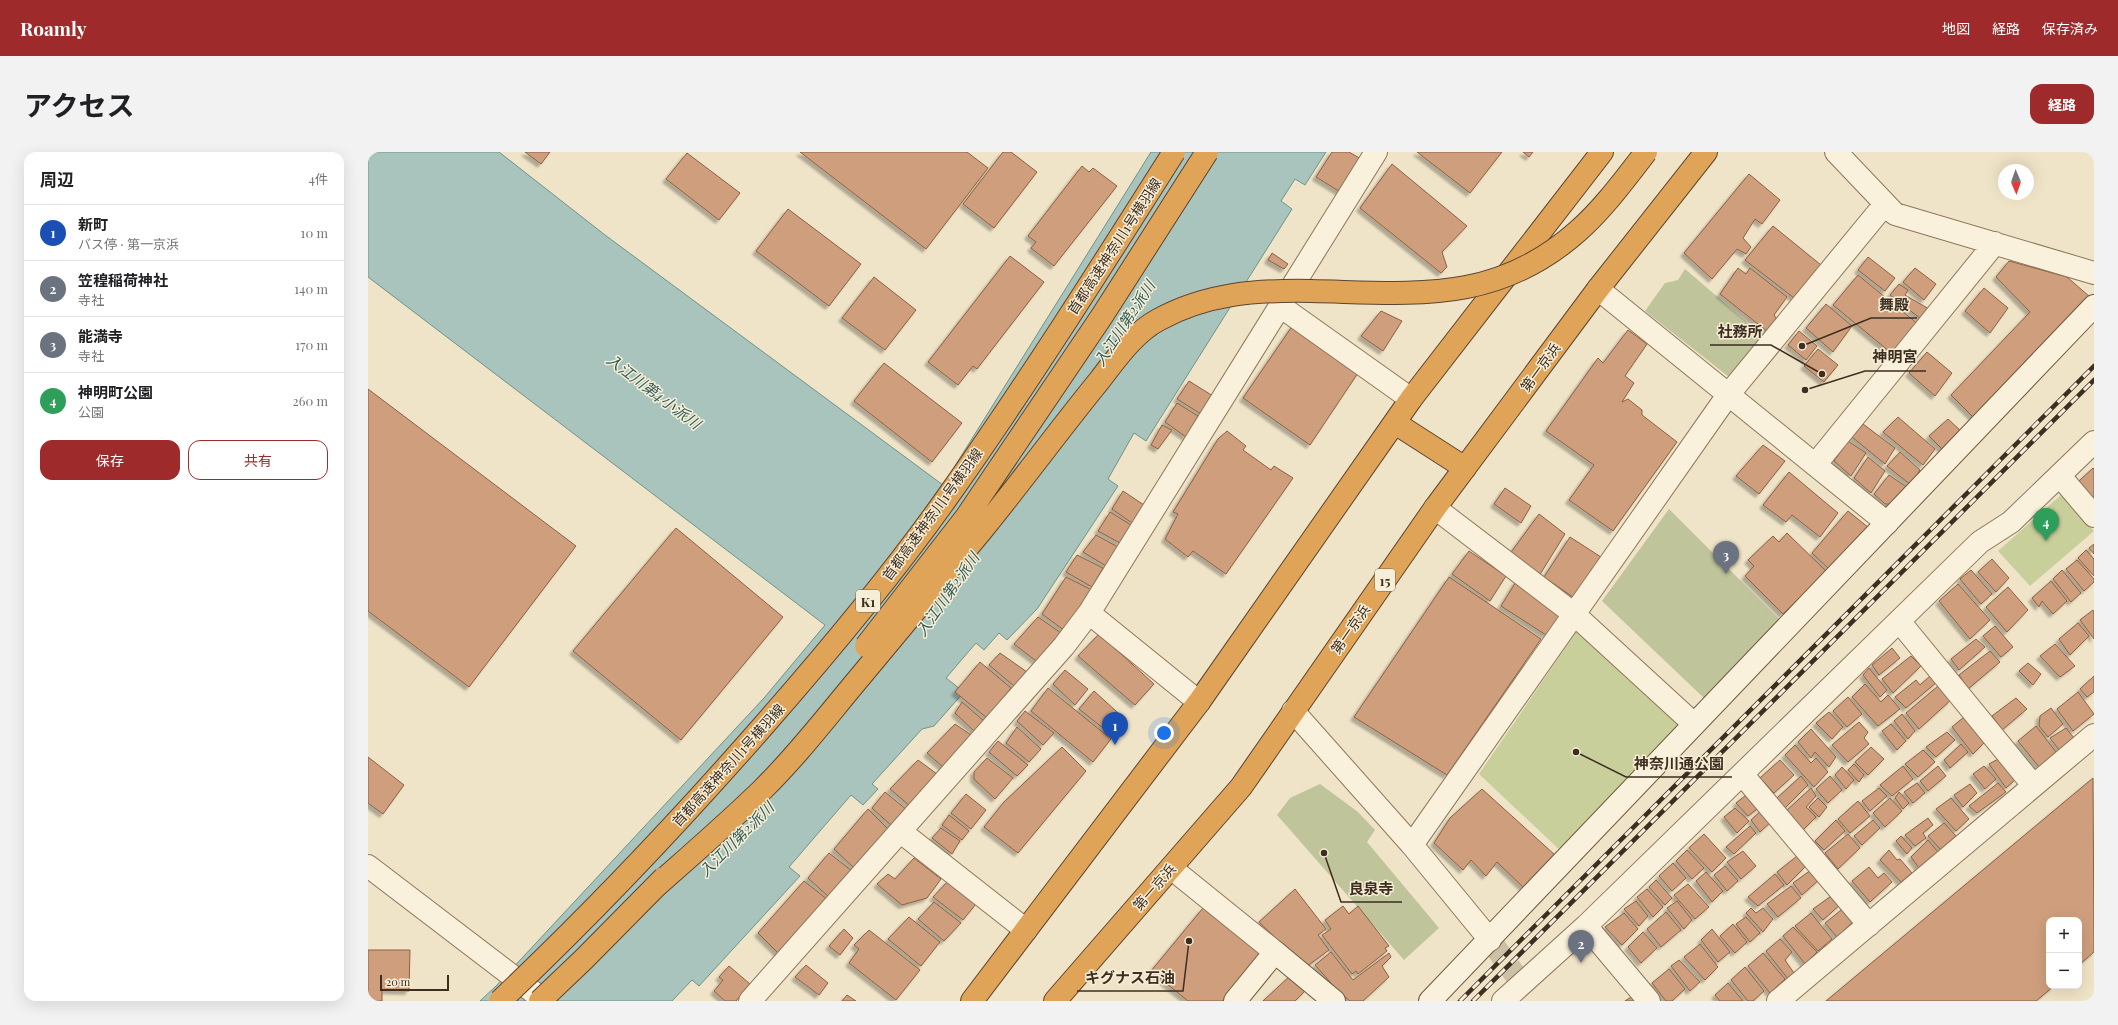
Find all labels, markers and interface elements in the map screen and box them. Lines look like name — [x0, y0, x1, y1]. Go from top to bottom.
text: Roamly — [20, 15, 87, 41]
text: 地図 — [1942, 19, 1970, 38]
text: 経路 — [1992, 19, 2020, 38]
text: 保存済み — [2042, 19, 2098, 38]
button: 経路 — [2030, 84, 2094, 124]
text: アクセス — [24, 86, 135, 123]
north arrow — [1998, 164, 2034, 200]
text: 周辺 — [40, 168, 74, 190]
text: 4件 — [309, 170, 328, 187]
street label: 首都高速神奈川1号横羽線 — [1063, 174, 1165, 318]
text: 新町 — [78, 214, 108, 234]
text: 1 — [51, 224, 55, 241]
text: 10 m — [301, 224, 328, 241]
text: バス停 · 第一京浜 — [78, 235, 179, 252]
text: 笠䅣稲荷神社 — [78, 270, 168, 290]
water label: 入江川第2派川 — [1089, 275, 1160, 369]
text: 2 — [50, 280, 56, 297]
text: 140 m — [294, 280, 328, 297]
text: 寺社 — [78, 291, 104, 308]
callout: 舞殿 — [1871, 291, 1917, 318]
text: 舞殿 — [1879, 294, 1909, 314]
callout: 社務所 — [1710, 318, 1771, 345]
text: 社務所 — [1717, 321, 1763, 341]
text: 能満寺 — [78, 326, 123, 346]
text: 3 — [50, 336, 56, 353]
text: 170 m — [295, 336, 328, 353]
street label: 第一京浜 — [1516, 339, 1564, 395]
callout: 神明宮 — [1865, 344, 1926, 371]
text: 神明宮 — [1871, 346, 1918, 366]
text: 寺社 — [78, 347, 104, 364]
water label: 入江川第4小派川 — [603, 349, 707, 434]
text: 神明町公園 — [78, 382, 153, 402]
text: 4 — [50, 392, 56, 409]
text: 260 m — [292, 392, 328, 409]
text: 公園 — [78, 403, 104, 420]
button: 保存 — [40, 440, 180, 480]
button: 共有 — [188, 440, 328, 480]
street label: 首都高速神奈川1号横羽線 — [878, 444, 986, 584]
pin: 4 — [2033, 508, 2059, 541]
pin: 3 — [1713, 541, 1739, 574]
water label: 入江川第2派川 — [911, 547, 984, 640]
road number: 15 — [1375, 569, 1395, 591]
road number: K1 — [856, 590, 880, 612]
street label: 第一京浜 — [1326, 601, 1374, 657]
street label: 首都高速神奈川1号横羽線 — [668, 699, 788, 831]
pin: 1 — [1102, 712, 1128, 745]
your location — [1154, 723, 1174, 743]
callout: 神奈川通公園 — [1626, 750, 1732, 777]
text: 神奈川通公園 — [1633, 753, 1724, 773]
water label: 入江川第2派川 — [694, 796, 779, 881]
street label: 第一京浜 — [1128, 860, 1180, 914]
callout: 良泉寺 — [1341, 875, 1402, 902]
text: 良泉寺 — [1348, 878, 1394, 898]
map controls — [2046, 917, 2082, 989]
button: + — [2046, 917, 2082, 953]
pin: 2 — [1568, 930, 1594, 963]
button: − — [2046, 953, 2082, 989]
callout: キグナス石油 — [1077, 964, 1183, 991]
text: キグナス石油 — [1085, 967, 1175, 987]
scale bar — [380, 973, 449, 992]
text: 20 m — [386, 974, 410, 989]

